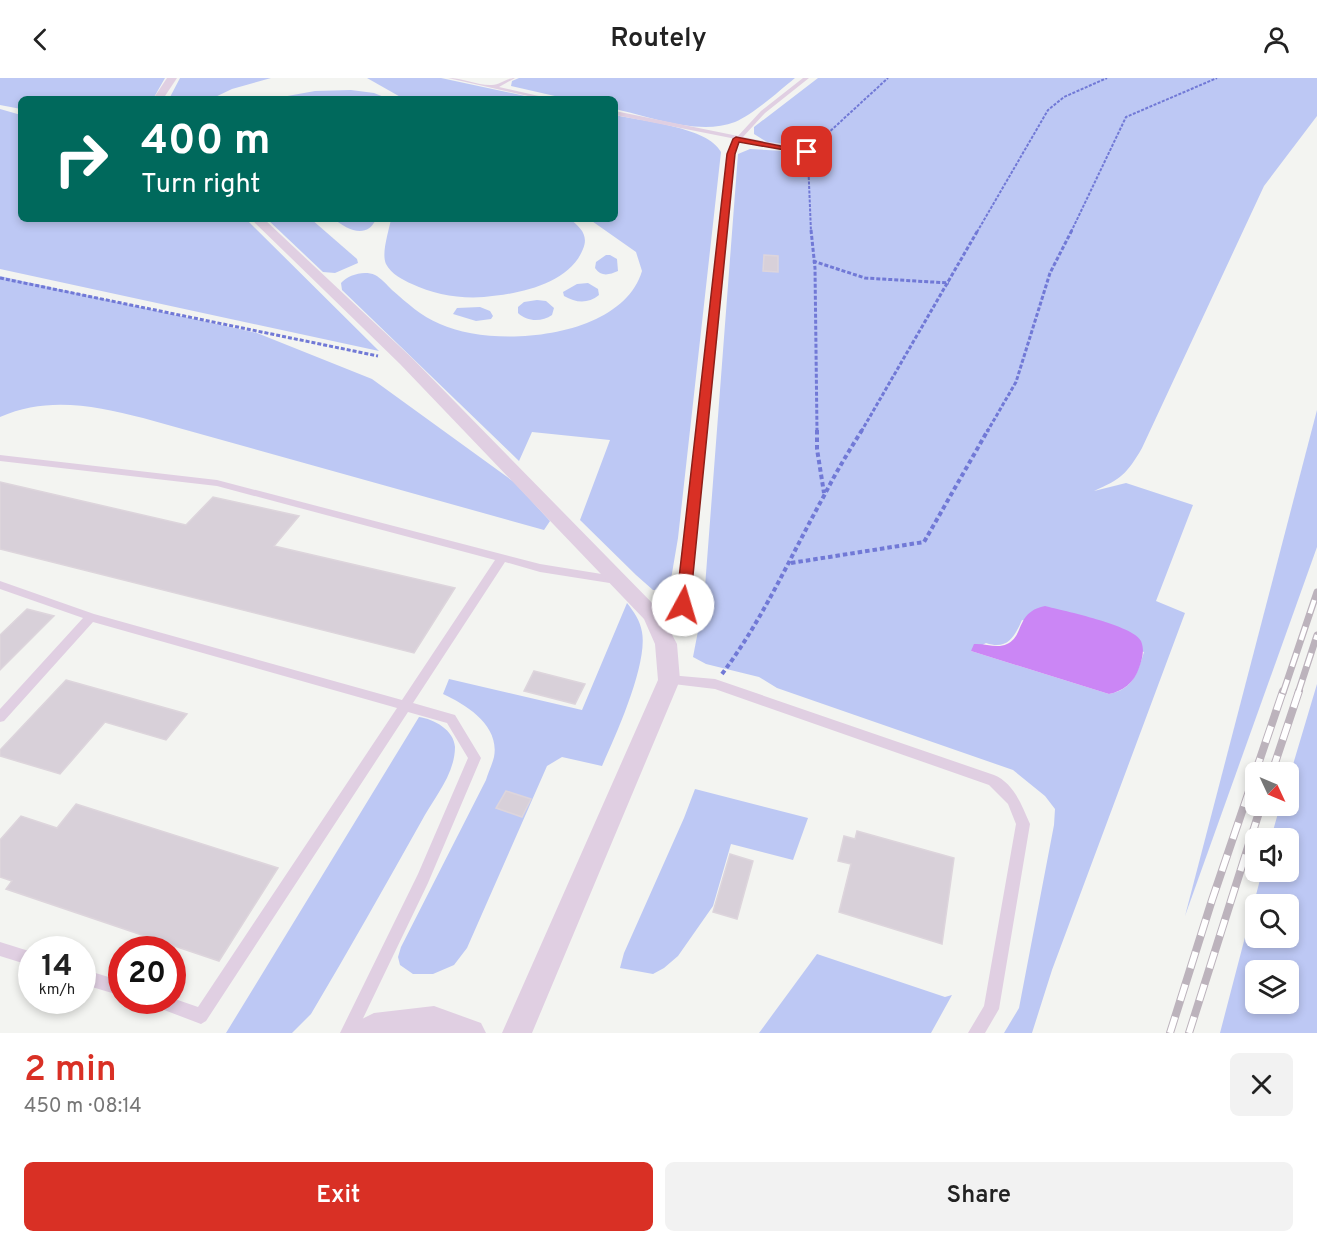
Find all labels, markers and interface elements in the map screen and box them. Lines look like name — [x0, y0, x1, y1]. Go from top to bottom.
text: Routely — [610, 22, 707, 56]
icon: back — [24, 23, 57, 56]
icon: person — [1260, 23, 1293, 56]
text: 400 m — [141, 116, 271, 169]
icon: right — [42, 120, 120, 198]
pin — [781, 126, 832, 177]
icon: arrive — [790, 135, 823, 168]
text: Turn right — [141, 168, 260, 202]
position arrow — [651, 573, 715, 637]
north arrow — [1245, 762, 1299, 816]
map controls — [1245, 762, 1299, 1014]
button: sound — [1245, 828, 1299, 882]
button: search — [1245, 894, 1299, 948]
speed limit sign: 20 — [108, 936, 186, 1014]
text: 14 — [41, 949, 73, 986]
button: layers — [1245, 960, 1299, 1014]
text: km/h — [39, 981, 75, 1000]
text: 2 min — [24, 1048, 117, 1094]
button: close — [1230, 1053, 1293, 1116]
text: 450 m · 08:14 — [24, 1094, 142, 1120]
button: Exit — [24, 1162, 653, 1231]
button: Share — [665, 1162, 1293, 1231]

